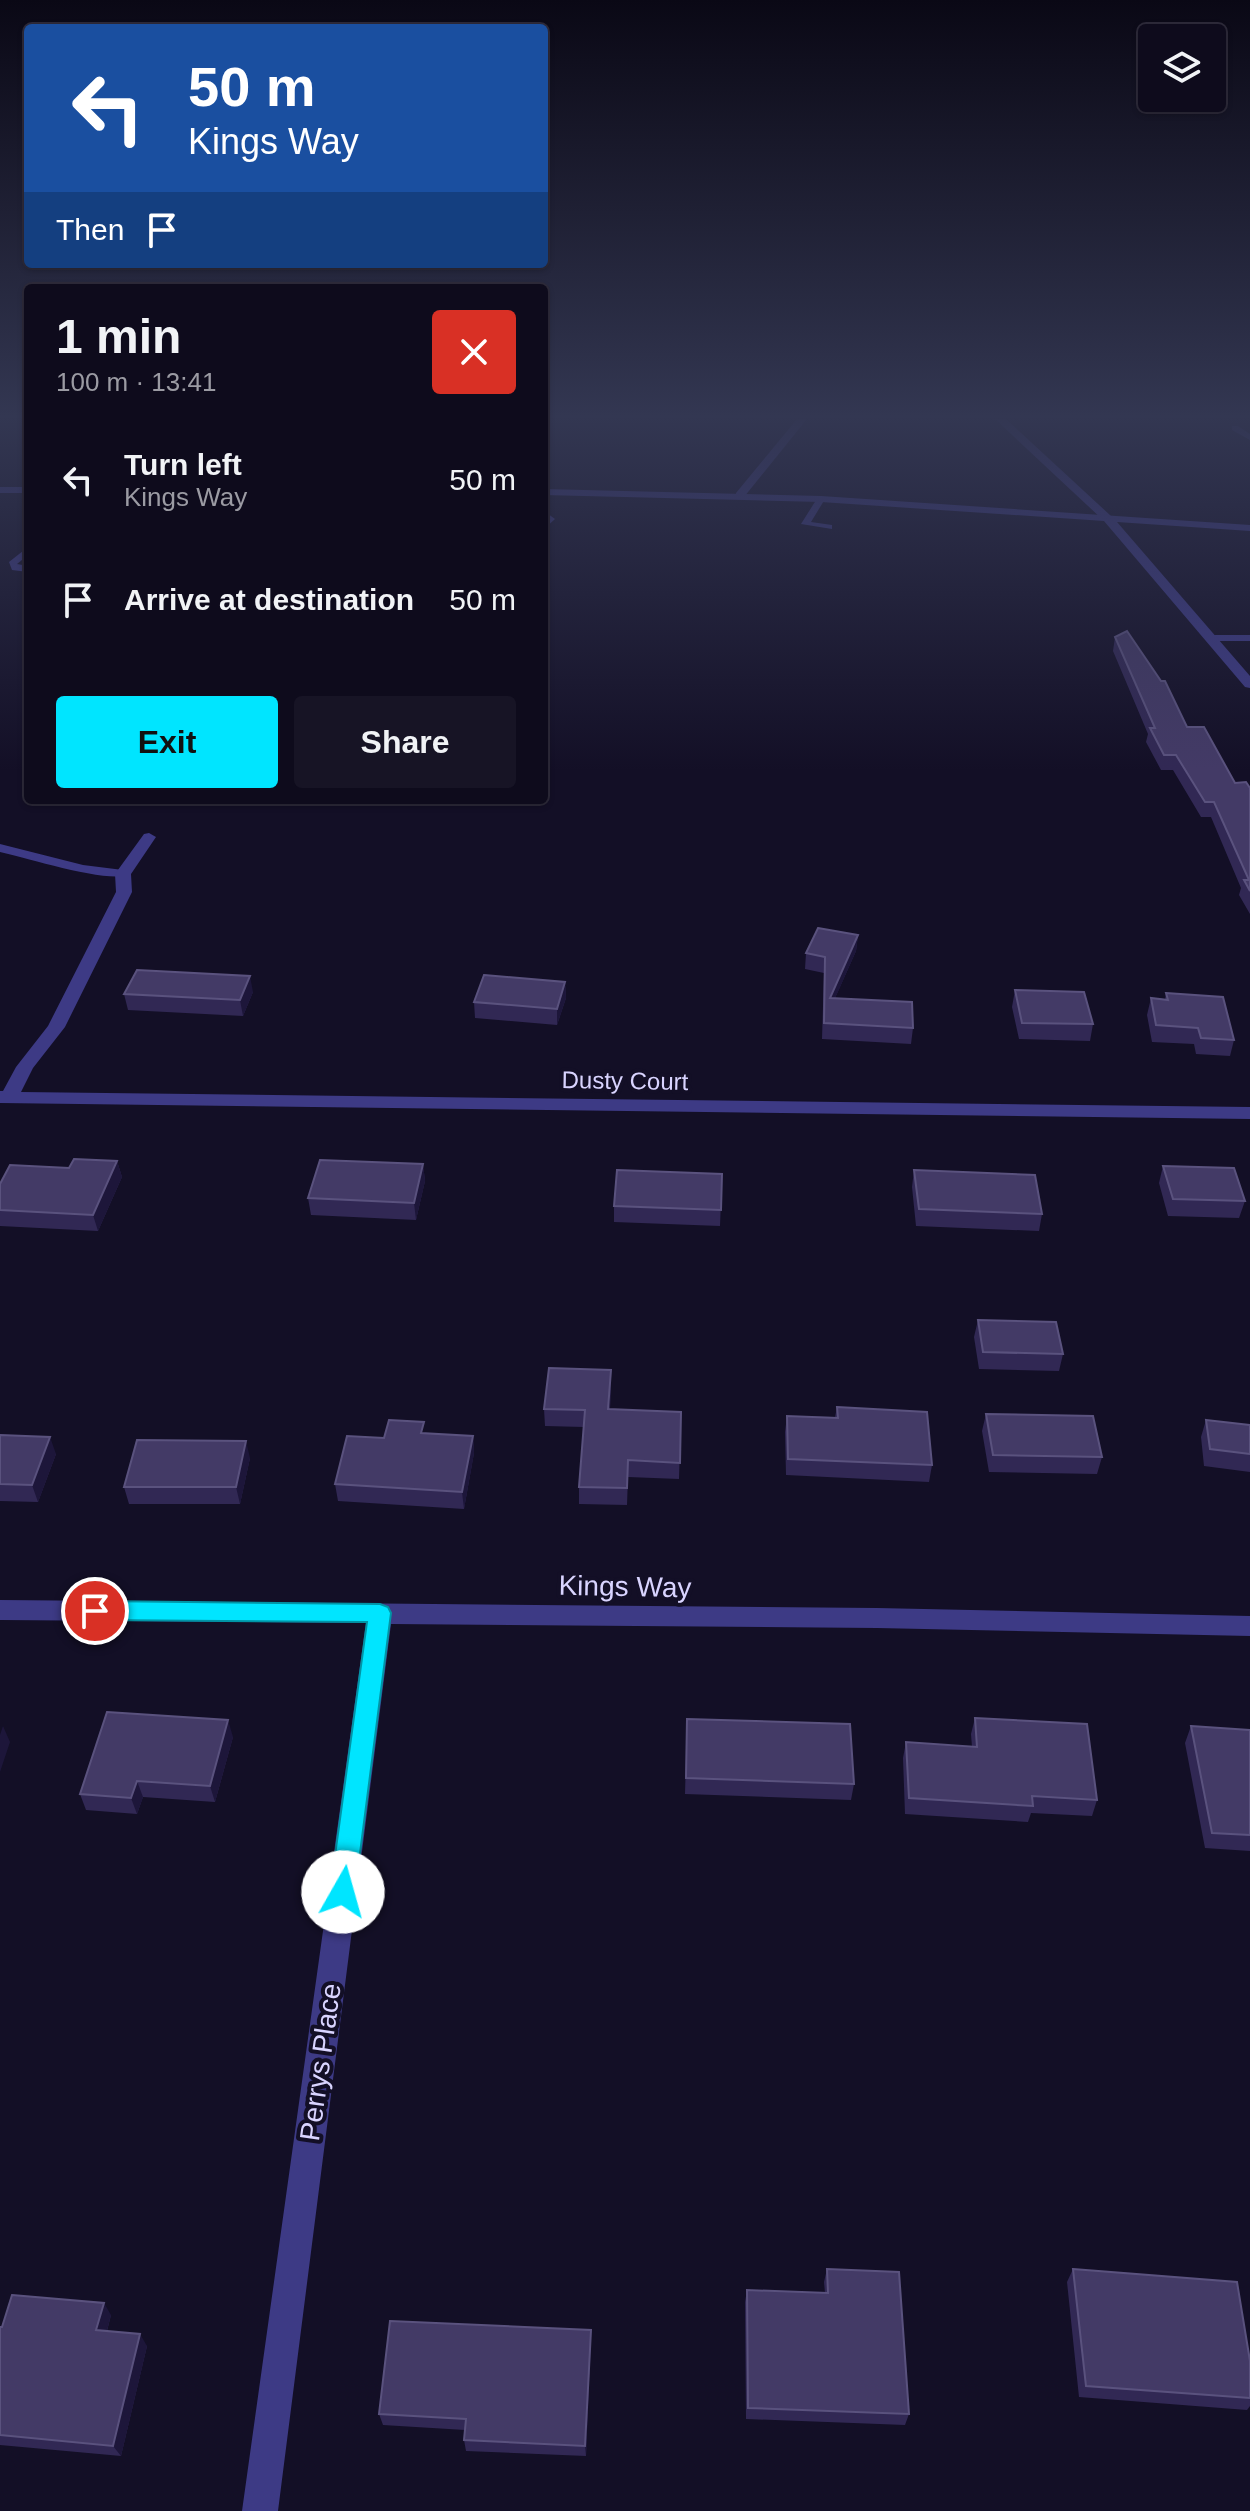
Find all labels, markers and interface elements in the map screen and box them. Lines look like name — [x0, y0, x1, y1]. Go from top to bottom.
map controls — [1138, 24, 1226, 112]
button: layers — [1138, 24, 1226, 112]
text: 50 m — [188, 55, 316, 118]
icon: left — [56, 56, 160, 160]
text: Kings Way — [188, 121, 359, 162]
icon: arrive — [140, 208, 184, 252]
text: Then — [56, 213, 124, 246]
text: 1 min — [56, 310, 181, 363]
button: close — [432, 310, 516, 394]
text: 100 m · 13:41 — [56, 367, 216, 397]
text: Turn left — [124, 448, 242, 481]
icon: left — [56, 458, 100, 502]
text: 50 m — [449, 463, 516, 496]
text: Kings Way — [124, 482, 247, 512]
icon: arrive — [56, 578, 100, 622]
text: Arrive at destination — [124, 583, 414, 616]
text: 50 m — [449, 583, 516, 616]
button: Exit — [56, 696, 278, 788]
button: Share — [294, 696, 516, 788]
street label: Dusty Court — [561, 1066, 689, 1095]
street label: Kings Way — [558, 1570, 692, 1603]
pin — [61, 1577, 129, 1645]
icon: arrive — [73, 1589, 117, 1633]
position arrow — [301, 1850, 385, 1934]
street label: Perrys Place — [294, 1981, 347, 2143]

